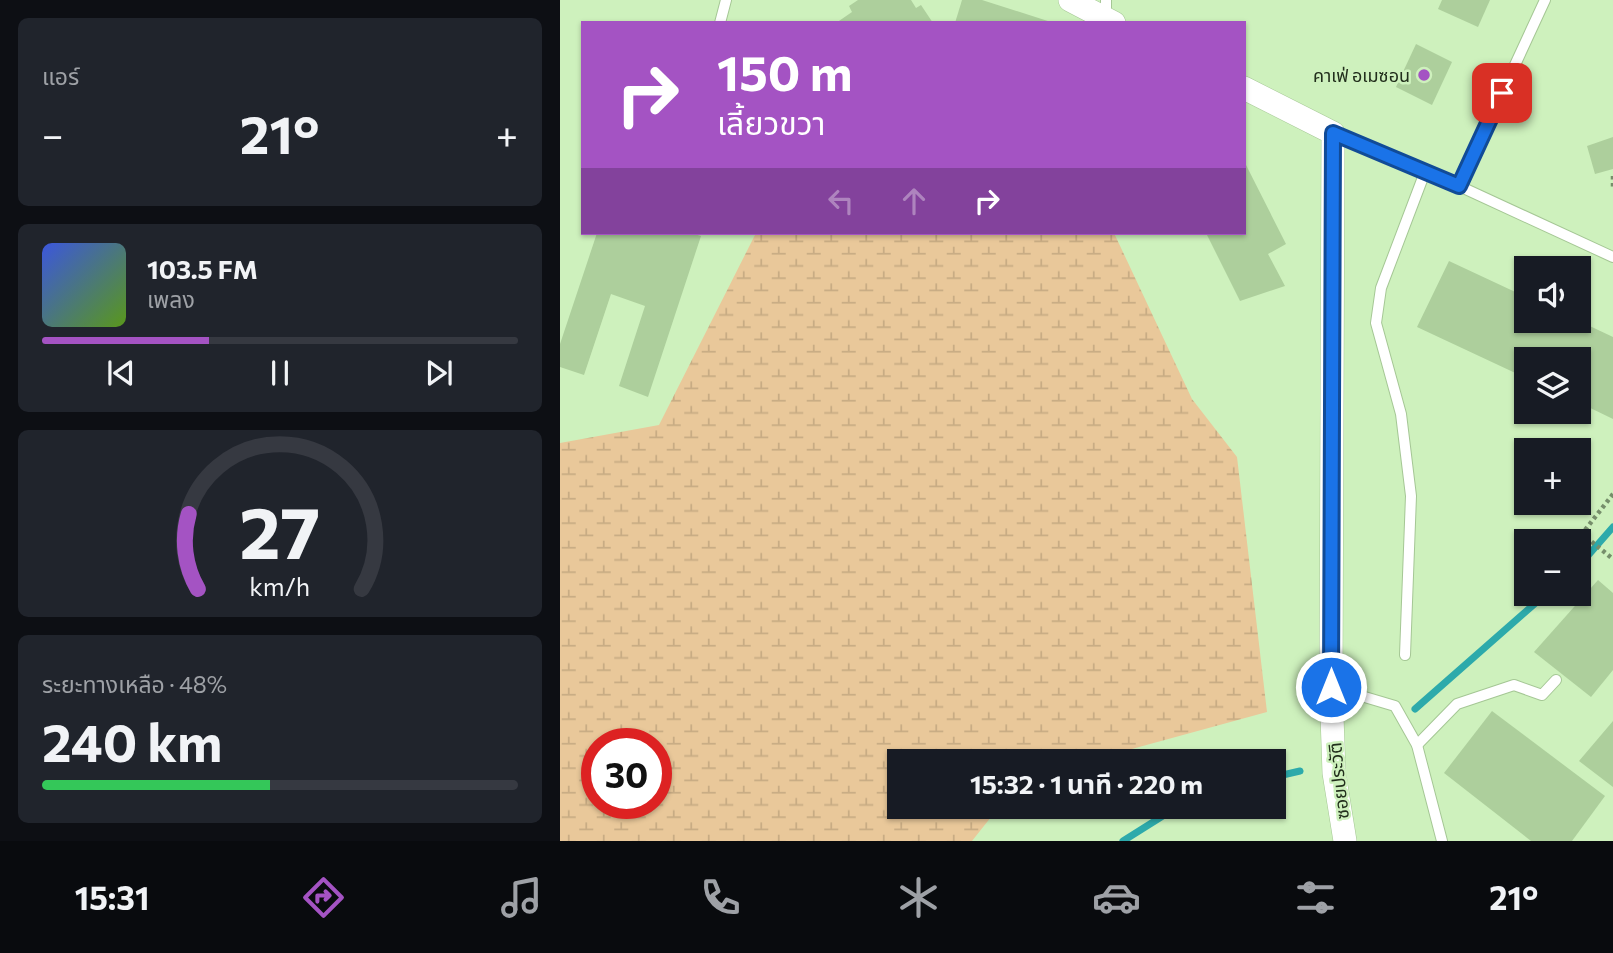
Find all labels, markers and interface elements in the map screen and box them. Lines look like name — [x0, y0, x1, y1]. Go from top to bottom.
text: 150 m — [717, 41, 852, 101]
icon: right — [602, 49, 693, 140]
text: แอร์ — [42, 62, 79, 90]
pin — [1472, 63, 1532, 123]
place label: คาเฟ่ อเมซอน — [1313, 64, 1410, 86]
marker: คาเฟ่ อเมซอน — [1416, 67, 1432, 83]
icon: arrive — [1483, 74, 1521, 112]
text: 21° — [240, 101, 319, 165]
text: เลี้ยวขวา — [717, 102, 825, 142]
text: − — [42, 110, 64, 157]
text: + — [496, 110, 518, 157]
icon: left — [822, 182, 860, 220]
icon: ahead — [895, 182, 933, 220]
icon: right — [968, 182, 1006, 220]
text: 103.5 FM — [147, 253, 258, 284]
map controls — [1514, 256, 1591, 606]
button: sound — [1514, 256, 1591, 333]
text: เพลง — [147, 285, 195, 313]
button: layers — [1514, 347, 1591, 424]
icon: previous — [102, 354, 140, 392]
icon: pause — [261, 354, 299, 392]
icon: next — [420, 354, 458, 392]
button: + — [1514, 438, 1591, 515]
text: 27 — [240, 486, 320, 575]
button: − — [1514, 529, 1591, 606]
text: km/h — [250, 571, 310, 601]
position arrow — [1294, 650, 1368, 724]
text: ระยะทางเหลือ · 48% — [42, 670, 227, 698]
text: 240 km — [42, 709, 222, 773]
speed limit sign: 30 — [581, 728, 672, 819]
street label: ซอยประวัติ — [1323, 742, 1353, 820]
text: 15:32 · 1 นาที · 220 m — [970, 768, 1203, 799]
icon: directions — [299, 873, 348, 922]
icon: music — [497, 873, 546, 922]
icon: phone — [696, 873, 745, 922]
icon: climate — [894, 873, 943, 922]
icon: car — [1092, 873, 1141, 922]
icon: filters — [1291, 873, 1340, 922]
text: 15:31 — [75, 877, 149, 917]
text: 21° — [1489, 877, 1538, 917]

